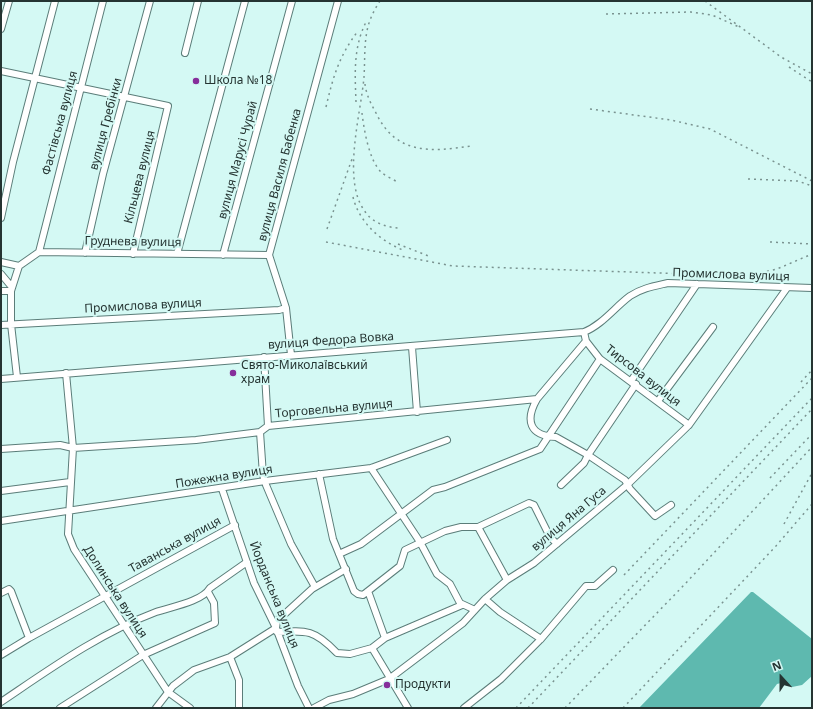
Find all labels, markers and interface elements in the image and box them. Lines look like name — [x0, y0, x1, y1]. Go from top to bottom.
street label: Фастівська вулиця — [39, 69, 81, 177]
place label: Школа №18 — [204, 74, 272, 88]
street label: вулиця Гребінки — [87, 76, 125, 172]
marker: Школа №18 — [191, 76, 201, 86]
street label: вулиця Марусі Чурай — [215, 99, 261, 221]
street label: вулиця Василя Бабенка — [255, 107, 305, 243]
street label: Кільцева вулиця — [121, 129, 159, 225]
street label: Груднева вулиця — [84, 234, 182, 250]
street label: Промислова вулиця — [672, 266, 790, 284]
street label: Промислова вулиця — [84, 296, 202, 316]
street label: вулиця Федора Вовка — [267, 329, 395, 353]
street label: Тирсова вулиця — [603, 342, 683, 410]
place label: Свято-Миколаївський храм — [241, 359, 368, 387]
marker: Свято-Миколаївський храм — [228, 368, 238, 378]
street label: Торговельна вулиця — [275, 397, 393, 421]
street label: Пожежна вулиця — [174, 462, 274, 492]
street label: вулиця Яна Гуса — [529, 484, 609, 554]
street label: Таванська вулиця — [126, 514, 224, 576]
street label: Йорданська вулиця — [246, 539, 302, 651]
street label: Долинська вулиця — [80, 543, 150, 641]
north arrow — [761, 657, 801, 697]
text: N — [770, 657, 783, 674]
place label: Продукти — [395, 678, 451, 692]
marker: Продукти — [382, 680, 392, 690]

